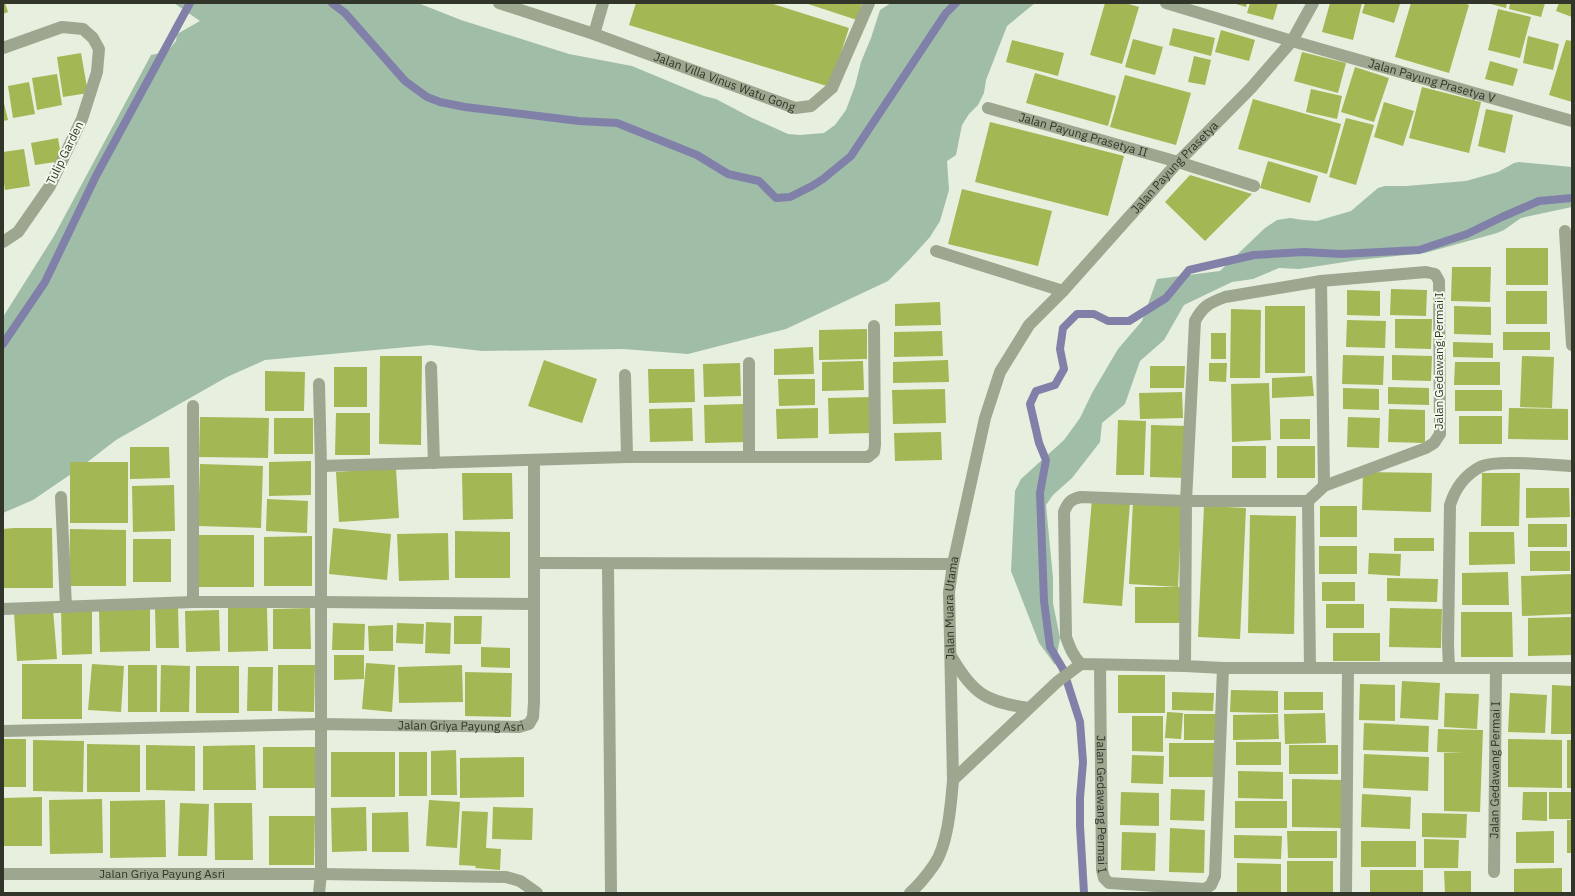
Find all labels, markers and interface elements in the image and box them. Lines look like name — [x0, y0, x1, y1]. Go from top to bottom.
street label: Jalan Villa Vinus Watu Gong — [652, 49, 798, 115]
street label: Jalan Payung Prasetya V — [1367, 55, 1498, 106]
street label: Jalan Payung Prasetya II — [1017, 109, 1150, 160]
street label: Jalan Payung Prasetya — [1128, 117, 1222, 216]
street label: Tulip Garden — [43, 119, 86, 187]
street label: Jalan Gedawang Permai I — [1431, 292, 1446, 430]
street label: Jalan Muara Utama — [941, 554, 962, 660]
street label: Jalan Gedawang Permai I — [1486, 701, 1503, 839]
street label: Jalan Griya Payung Asri — [398, 717, 526, 734]
street label: Jalan Gedawang Permai I — [1094, 735, 1110, 874]
street label: Jalan Griya Payung Asri — [99, 866, 225, 881]

